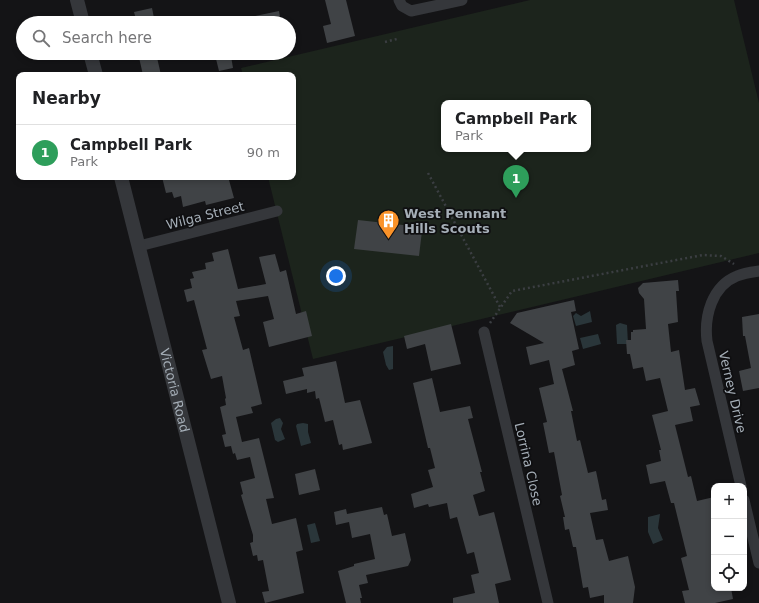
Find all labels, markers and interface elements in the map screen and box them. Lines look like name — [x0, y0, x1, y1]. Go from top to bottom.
search box — [16, 16, 296, 60]
icon: search — [30, 27, 52, 49]
text: Search here — [62, 29, 152, 47]
text: Nearby — [32, 88, 101, 108]
popup — [441, 100, 591, 152]
text: Campbell Park — [455, 110, 577, 128]
text: Park — [455, 128, 483, 143]
text: Campbell Park — [70, 136, 192, 154]
text: 1 — [40, 145, 50, 160]
text: 90 m — [247, 145, 280, 160]
text: Park — [70, 154, 98, 169]
pin: 1 — [503, 165, 529, 198]
street label: Wilga Street — [165, 199, 246, 232]
place label: West Pennant Hills Scouts — [404, 206, 506, 236]
building icon: West Pennant Hills Scouts — [375, 207, 401, 240]
your location — [326, 266, 346, 286]
street label: Victoria Road — [157, 347, 192, 434]
street label: Verney Drive — [716, 350, 749, 435]
street label: Lorrina Close — [512, 421, 545, 507]
map controls — [711, 483, 747, 591]
button: + — [711, 483, 747, 519]
button: − — [711, 519, 747, 555]
button: locate — [711, 555, 747, 591]

